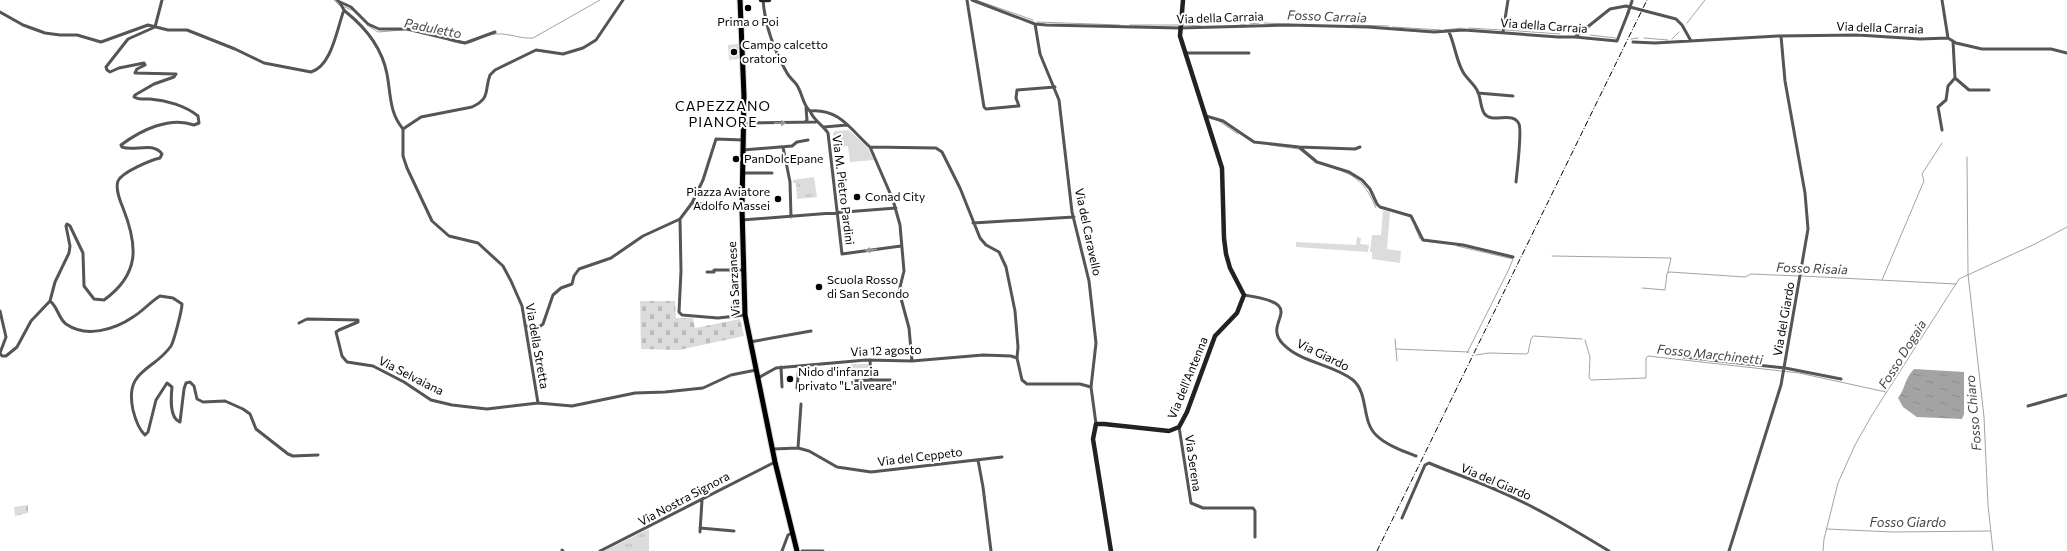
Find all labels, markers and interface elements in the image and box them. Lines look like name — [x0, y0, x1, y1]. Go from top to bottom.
marker: Prima o Poi — [743, 3, 753, 13]
water label: Fosso Carraia — [1287, 7, 1367, 25]
street label: Via della Carraia — [1176, 8, 1264, 26]
place label: Prima o Poi — [717, 14, 779, 28]
water label: Paduletto — [403, 15, 463, 41]
street label: Via della Carraia — [1500, 15, 1588, 35]
street label: Via della Carraia — [1836, 18, 1924, 36]
place label: Campo calcetto oratorio — [742, 37, 828, 65]
marker: Campo calcetto oratorio — [729, 47, 739, 57]
district label: CAPEZZANO PIANORE — [675, 97, 771, 130]
one-way arrow — [774, 120, 787, 126]
street label: Via M. Pietro Pardini — [830, 134, 858, 246]
place label: PanDolcEpane — [744, 151, 823, 165]
marker: PanDolcEpane — [731, 154, 741, 164]
place label: Piazza Aviatore Adolfo Massei — [686, 184, 770, 212]
street label: Via del Caravello — [1073, 187, 1105, 277]
place label: Conad City — [865, 189, 925, 203]
marker: Conad City — [852, 192, 862, 202]
marker: Piazza Aviatore Adolfo Massei — [773, 194, 783, 204]
street label: Via Sarzanese — [724, 241, 742, 317]
one-way arrow — [865, 247, 877, 253]
water label: Fosso Risaia — [1776, 259, 1848, 277]
place label: Scuola Rosso di San Secondo — [827, 272, 909, 300]
street label: Via del Giardo — [1770, 281, 1796, 357]
marker: Scuola Rosso di San Secondo — [814, 282, 824, 292]
street label: Via della Stretta — [524, 302, 552, 390]
water label: Fosso Dogaia — [1875, 316, 1930, 391]
street label: Via dell'Antenna — [1164, 335, 1210, 421]
street label: Via Giardo — [1295, 335, 1352, 373]
water label: Fosso Marchinetti — [1656, 340, 1764, 368]
street label: Via 12 agosto — [850, 342, 922, 358]
street label: Via Selvaiana — [377, 353, 446, 397]
place label: Nido d'infanzia privato "L'alveare" — [798, 364, 897, 392]
marker: Nido d'infanzia privato "L'alveare" — [785, 374, 795, 384]
water label: Fosso Chiaro — [1962, 374, 1984, 452]
street label: Via Serena — [1183, 433, 1205, 492]
street label: Via del Ceppeto — [877, 444, 963, 468]
street label: Via del Giardo — [1459, 460, 1534, 502]
street label: Via Nostra Signora — [636, 468, 732, 528]
water label: Fosso Giardo — [1870, 514, 1947, 530]

